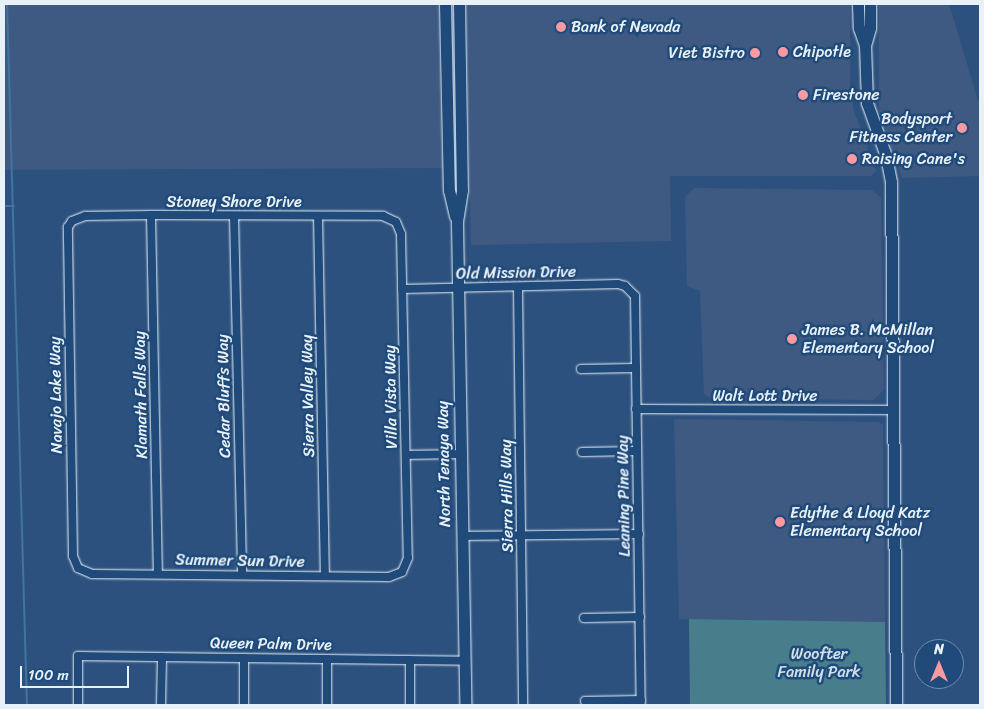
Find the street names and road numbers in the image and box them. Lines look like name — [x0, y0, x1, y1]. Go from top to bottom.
street label: Stoney Shore Drive — [166, 192, 302, 212]
street label: Old Mission Drive — [455, 262, 577, 284]
street label: Klamath Falls Way — [130, 331, 152, 459]
street label: Cedar Bluffs Way — [213, 334, 235, 458]
street label: Sierra Valley Way — [297, 334, 319, 458]
street label: Navajo Lake Way — [45, 336, 67, 454]
street label: Villa Vista Way — [380, 345, 402, 449]
street label: Walt Lott Drive — [712, 386, 818, 406]
street label: North Tenaya Way — [433, 400, 455, 528]
street label: Leaning Pine Way — [613, 435, 635, 557]
street label: Sierra Hills Way — [496, 440, 518, 552]
street label: Summer Sun Drive — [175, 550, 305, 572]
street label: Queen Palm Drive — [210, 633, 332, 655]

